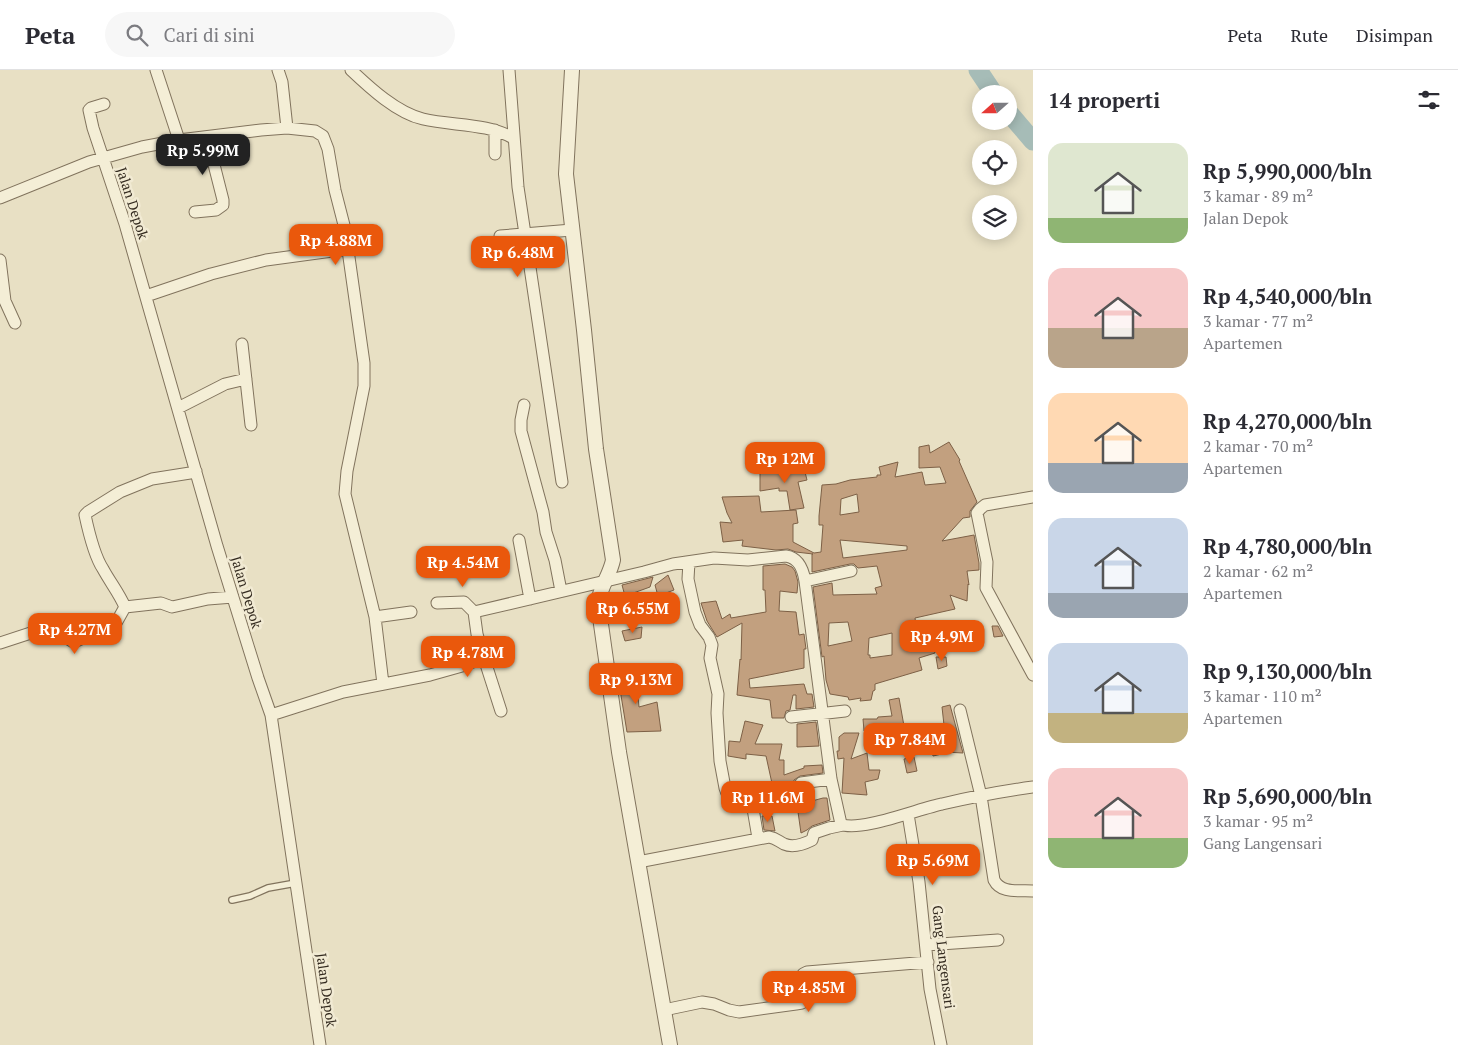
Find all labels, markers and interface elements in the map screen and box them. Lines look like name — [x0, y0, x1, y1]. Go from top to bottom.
search box — [105, 12, 455, 57]
text: Peta — [25, 19, 75, 51]
icon: search — [123, 21, 151, 49]
text: Cari di sini — [163, 22, 255, 47]
text: Peta — [1228, 23, 1263, 47]
text: Rute — [1291, 23, 1328, 47]
text: Disimpan — [1356, 23, 1433, 47]
north arrow — [972, 85, 1018, 130]
map controls — [972, 85, 1017, 240]
text: 14 properti — [1048, 86, 1160, 114]
icon: filters — [1415, 86, 1443, 114]
pin: Rp 5.99M — [151, 134, 255, 176]
text: Rp 5.99M — [167, 139, 239, 161]
button: locate — [972, 140, 1017, 185]
text: Rp 5,990,000/bln — [1203, 157, 1372, 185]
icon: home — [1088, 163, 1148, 223]
street label: Jalan Depok — [112, 165, 154, 242]
text: 3 kamar · 89 m² — [1203, 185, 1313, 207]
button: layers — [972, 195, 1017, 240]
text: Jalan Depok — [1203, 207, 1288, 229]
pin: Rp 4.88M — [284, 224, 388, 266]
text: Rp 4.88M — [300, 229, 372, 251]
pin: Rp 6.48M — [466, 236, 570, 278]
text: Rp 6.48M — [482, 241, 554, 263]
text: Rp 4,540,000/bln — [1203, 282, 1372, 310]
icon: home — [1088, 288, 1148, 348]
text: 3 kamar · 77 m² — [1203, 310, 1313, 332]
text: Apartemen — [1203, 332, 1283, 354]
text: Rp 4,270,000/bln — [1203, 407, 1372, 435]
icon: home — [1088, 413, 1148, 473]
text: 2 kamar · 70 m² — [1203, 435, 1313, 457]
pin: Rp 12M — [744, 442, 826, 484]
text: Rp 12M — [756, 447, 814, 469]
text: Apartemen — [1203, 457, 1283, 479]
text: Rp 4,780,000/bln — [1203, 532, 1372, 560]
icon: home — [1088, 538, 1148, 598]
pin: Rp 4.54M — [411, 546, 515, 588]
text: Rp 4.54M — [427, 551, 499, 573]
street label: Jalan Depok — [227, 554, 267, 631]
text: 2 kamar · 62 m² — [1203, 560, 1313, 582]
text: Apartemen — [1203, 582, 1283, 604]
pin: Rp 6.55M — [581, 592, 685, 634]
text: Rp 6.55M — [597, 597, 669, 619]
pin: Rp 4.27M — [23, 612, 127, 655]
text: Rp 4.27M — [39, 618, 111, 640]
pin: Rp 4.9M — [896, 620, 988, 662]
text: Rp 4.9M — [911, 625, 973, 647]
pin: Rp 4.78M — [416, 636, 520, 678]
text: Rp 4.78M — [432, 641, 504, 663]
text: Rp 9,130,000/bln — [1203, 657, 1372, 685]
pin: Rp 9.13M — [584, 662, 688, 705]
icon: home — [1088, 663, 1148, 723]
text: Rp 9.13M — [600, 668, 672, 690]
text: 3 kamar · 110 m² — [1203, 685, 1322, 707]
text: Apartemen — [1203, 707, 1283, 729]
pin: Rp 7.84M — [858, 722, 962, 765]
text: Rp 7.84M — [874, 728, 946, 750]
pin: Rp 11.6M — [716, 780, 820, 823]
text: Rp 5,690,000/bln — [1203, 782, 1372, 810]
text: Rp 11.6M — [732, 786, 804, 808]
icon: home — [1088, 788, 1148, 848]
text: 3 kamar · 95 m² — [1203, 810, 1313, 832]
text: Gang Langensari — [1203, 832, 1322, 854]
pin: Rp 5.69M — [881, 844, 985, 886]
text: Rp 5.69M — [897, 849, 969, 871]
street label: Gang Langensari — [928, 904, 960, 1010]
street label: Jalan Depok — [312, 952, 342, 1029]
pin: Rp 4.85M — [757, 970, 861, 1013]
text: Rp 4.85M — [773, 976, 845, 998]

